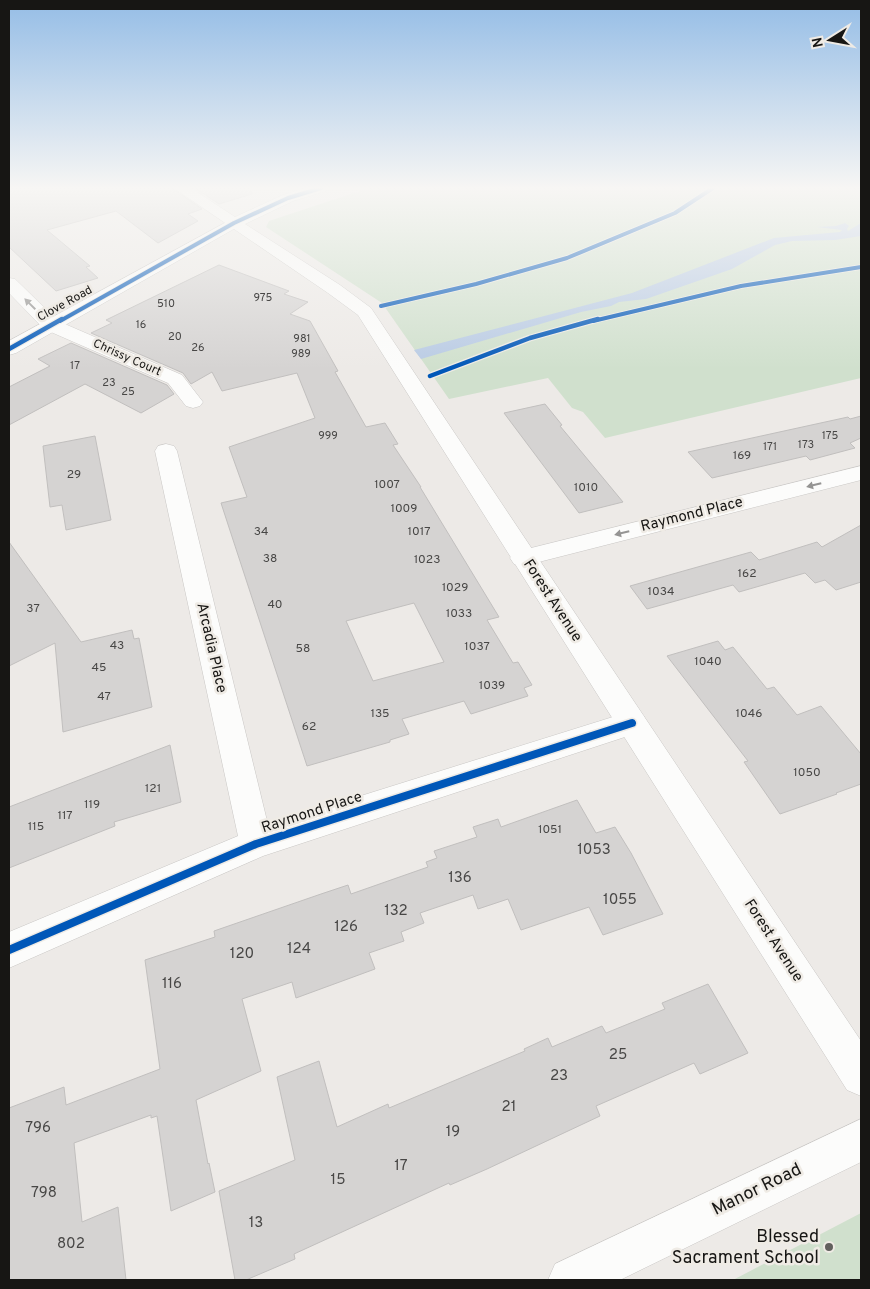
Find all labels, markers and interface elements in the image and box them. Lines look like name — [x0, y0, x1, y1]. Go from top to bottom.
north arrow — [805, 15, 855, 65]
text: N — [809, 36, 828, 49]
street label: Clove Road — [35, 282, 95, 326]
house number: 975 — [254, 291, 273, 305]
house number: 510 — [157, 297, 175, 311]
one-way arrow — [24, 298, 36, 310]
house number: 16 — [136, 318, 146, 332]
house number: 20 — [168, 330, 182, 344]
house number: 981 — [293, 332, 311, 346]
street label: Chrissy Court — [90, 336, 164, 380]
house number: 26 — [191, 341, 205, 355]
house number: 989 — [291, 347, 311, 361]
house number: 17 — [70, 359, 80, 373]
house number: 23 — [102, 376, 116, 390]
house number: 25 — [121, 385, 135, 399]
house number: 999 — [318, 429, 338, 443]
house number: 175 — [822, 429, 838, 443]
house number: 173 — [798, 438, 814, 452]
house number: 171 — [763, 440, 777, 454]
house number: 169 — [733, 448, 751, 464]
house number: 29 — [67, 467, 81, 483]
house number: 1007 — [374, 477, 400, 493]
house number: 1010 — [574, 480, 598, 496]
one-way arrow — [806, 481, 821, 489]
street label: Raymond Place — [639, 493, 745, 537]
house number: 1009 — [391, 501, 417, 517]
house number: 34 — [254, 524, 268, 540]
house number: 1017 — [408, 524, 430, 540]
one-way arrow — [615, 529, 630, 537]
house number: 38 — [263, 551, 277, 567]
house number: 1023 — [414, 552, 440, 568]
street label: Forest Avenue — [518, 556, 586, 646]
house number: 162 — [738, 566, 756, 582]
house number: 1029 — [442, 580, 468, 596]
house number: 1034 — [648, 584, 674, 600]
house number: 40 — [267, 597, 283, 613]
house number: 37 — [26, 601, 40, 617]
street label: Arcadia Place — [191, 601, 231, 695]
house number: 1033 — [446, 606, 472, 622]
house number: 43 — [110, 638, 124, 654]
house number: 1037 — [464, 639, 490, 655]
house number: 58 — [296, 641, 310, 657]
house number: 1040 — [694, 654, 722, 670]
house number: 45 — [92, 660, 106, 676]
house number: 1039 — [479, 678, 505, 694]
house number: 47 — [97, 689, 111, 705]
house number: 135 — [370, 706, 390, 722]
house number: 1046 — [736, 706, 762, 722]
house number: 62 — [302, 719, 316, 735]
house number: 1050 — [793, 765, 821, 781]
house number: 121 — [145, 781, 161, 797]
street label: Raymond Place — [259, 788, 365, 838]
house number: 119 — [84, 797, 100, 813]
house number: 117 — [57, 808, 73, 824]
house number: 115 — [28, 819, 44, 835]
house number: 1051 — [538, 822, 562, 838]
house number: 1053 — [577, 841, 611, 860]
house number: 136 — [448, 869, 472, 888]
house number: 1055 — [603, 891, 637, 910]
street label: Forest Avenue — [739, 896, 807, 986]
house number: 132 — [384, 902, 408, 921]
house number: 126 — [334, 918, 358, 937]
house number: 124 — [287, 940, 311, 959]
house number: 120 — [230, 945, 254, 964]
house number: 116 — [162, 975, 182, 994]
house number: 25 — [609, 1046, 627, 1065]
house number: 23 — [550, 1067, 568, 1086]
house number: 21 — [502, 1098, 516, 1117]
house number: 796 — [25, 1119, 51, 1138]
house number: 19 — [446, 1123, 460, 1142]
house number: 17 — [394, 1157, 408, 1176]
street label: Manor Road — [708, 1158, 806, 1222]
house number: 15 — [331, 1171, 345, 1190]
house number: 798 — [31, 1184, 57, 1203]
house number: 13 — [249, 1214, 263, 1233]
place label: Blessed Sacrament School — [672, 1226, 819, 1270]
house number: 802 — [57, 1235, 85, 1254]
marker: Blessed Sacrament School — [823, 1241, 835, 1253]

